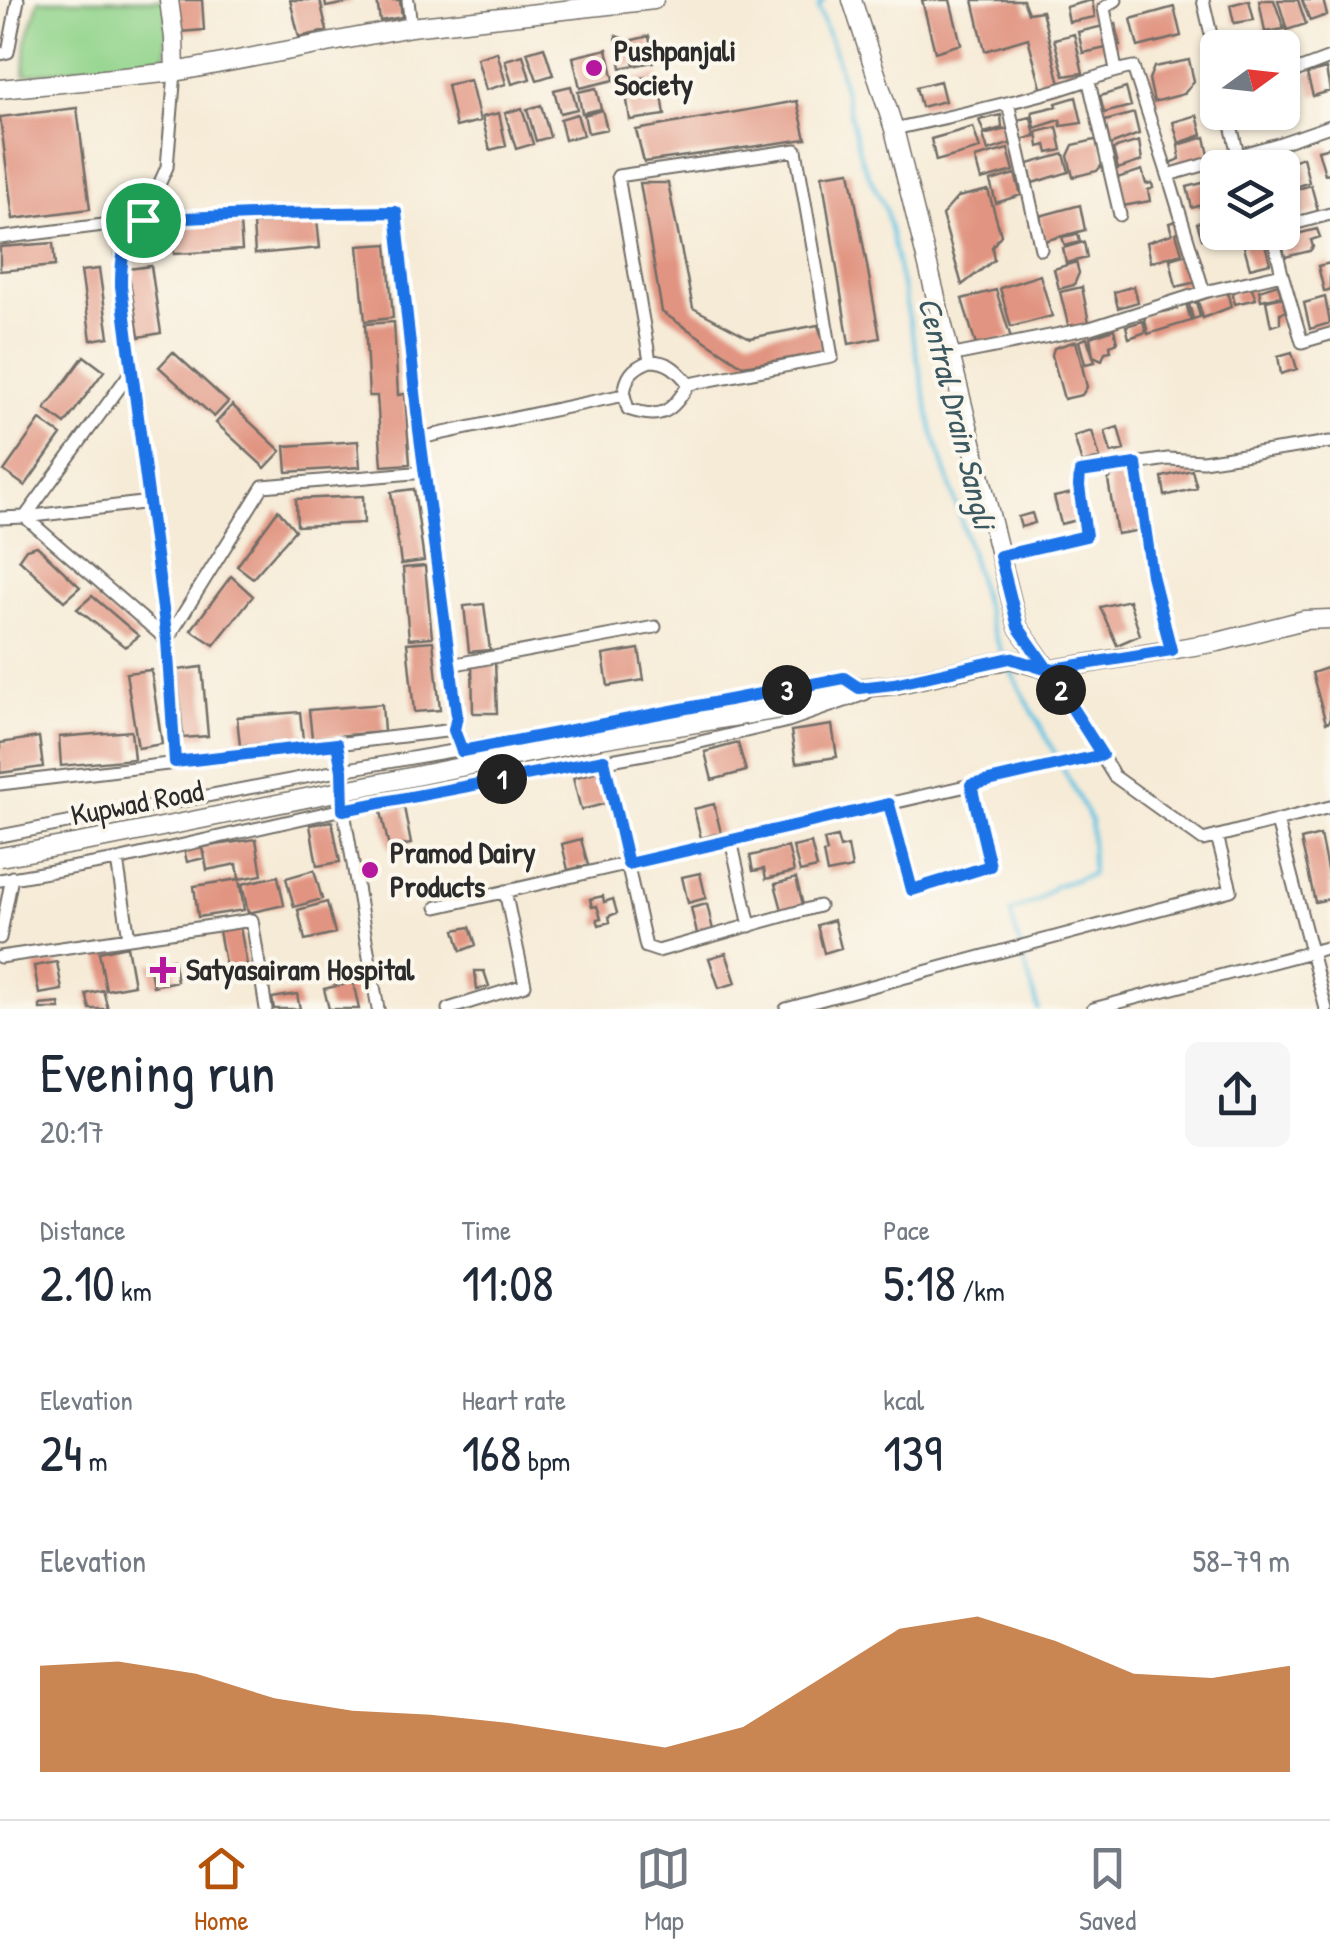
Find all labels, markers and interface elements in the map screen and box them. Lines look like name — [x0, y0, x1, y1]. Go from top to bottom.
place label: Pushpanjali Society — [614, 30, 736, 105]
north arrow — [1200, 30, 1300, 130]
map controls — [1200, 30, 1300, 250]
marker: Pushpanjali Society — [583, 57, 605, 79]
button: layers — [1200, 150, 1300, 250]
pin — [101, 178, 186, 263]
icon: arrive — [116, 193, 171, 248]
water label: Central Drain Sangli — [908, 293, 1008, 536]
pin: 3 — [762, 665, 812, 715]
pin: 2 — [1036, 665, 1086, 715]
text: 3 — [781, 671, 793, 709]
text: 2 — [1054, 671, 1068, 709]
pin: 1 — [477, 754, 527, 804]
text: 1 — [497, 760, 507, 798]
street label: Kupwad Road — [67, 770, 207, 834]
place label: Pramod Dairy Products — [390, 832, 536, 906]
marker: Pramod Dairy Products — [359, 859, 381, 881]
place label: Satyasairam Hospital — [186, 949, 415, 990]
marker: Satyasairam Hospital — [150, 957, 176, 983]
text: Evening run — [40, 1035, 275, 1109]
button: share — [1185, 1042, 1290, 1147]
text: 20:17 — [40, 1110, 104, 1153]
text: Distance — [40, 1211, 126, 1249]
text: Time — [462, 1211, 511, 1249]
text: Pace — [883, 1211, 930, 1249]
text: 2.10 — [40, 1249, 115, 1317]
text: 11:08 — [462, 1249, 554, 1317]
text: 5:18 — [883, 1249, 956, 1317]
text: km — [115, 1272, 152, 1310]
text: /km — [956, 1272, 1005, 1310]
text: Elevation — [40, 1381, 133, 1419]
text: Heart rate — [462, 1381, 566, 1419]
text: kcal — [883, 1381, 924, 1419]
text: 24 — [40, 1419, 82, 1487]
text: 168 — [462, 1419, 521, 1487]
text: 139 — [883, 1419, 942, 1487]
text: m — [82, 1442, 108, 1480]
text: bpm — [521, 1442, 570, 1480]
text: Elevation — [40, 1539, 146, 1582]
text: 58–79 m — [1192, 1539, 1290, 1582]
tab: Home — [194, 1841, 249, 1939]
tab: Map — [636, 1841, 691, 1939]
tab: Saved — [1079, 1841, 1136, 1939]

